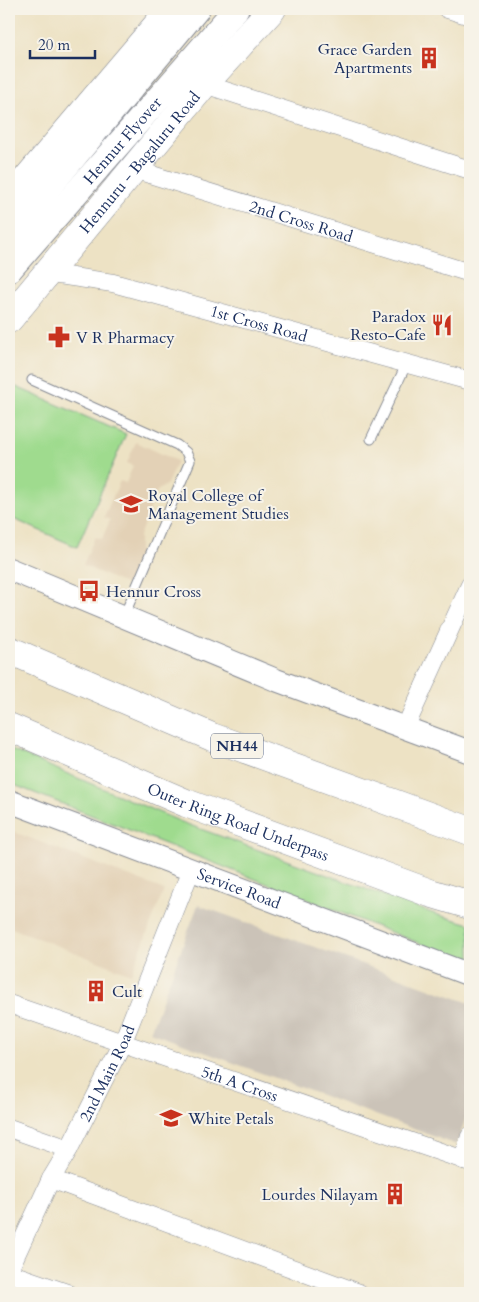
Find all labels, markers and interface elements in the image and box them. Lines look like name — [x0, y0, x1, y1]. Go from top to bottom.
scale bar — [30, 28, 95, 60]
text: 20 m — [38, 35, 70, 55]
place label: Grace Garden Apartments — [317, 39, 412, 79]
building icon: Grace Garden Apartments — [416, 45, 442, 71]
street label: Hennuru - Bagaluru Road — [75, 87, 206, 238]
street label: Hennur Flyover — [78, 92, 167, 189]
street label: 2nd Cross Road — [246, 196, 356, 248]
street label: 1st Cross Road — [208, 300, 310, 348]
place label: Paradox Resto-Cafe — [350, 306, 426, 346]
restaurant icon: Paradox Resto-Cafe — [429, 312, 455, 338]
pharmacy icon: V R Pharmacy — [46, 324, 72, 350]
place label: V R Pharmacy — [76, 327, 175, 349]
place label: Royal College of Management Studies — [148, 485, 289, 525]
school or university icon: Royal College of Management Studies — [118, 491, 144, 517]
bus stop icon: Hennur Cross — [76, 578, 102, 604]
place label: Hennur Cross — [106, 581, 201, 603]
road number: NH44 — [211, 734, 263, 758]
street label: Outer Ring Road Underpass — [144, 778, 332, 867]
street label: Service Road — [194, 863, 284, 915]
building icon: Cult — [83, 978, 109, 1004]
place label: Cult — [112, 981, 142, 1003]
street label: 2nd Main Road — [75, 1021, 141, 1126]
street label: 5th A Cross — [198, 1061, 281, 1107]
school or university icon: White Petals — [158, 1105, 184, 1131]
place label: White Petals — [187, 1108, 274, 1130]
building icon: Lourdes Nilayam — [382, 1181, 408, 1207]
place label: Lourdes Nilayam — [262, 1184, 378, 1206]

